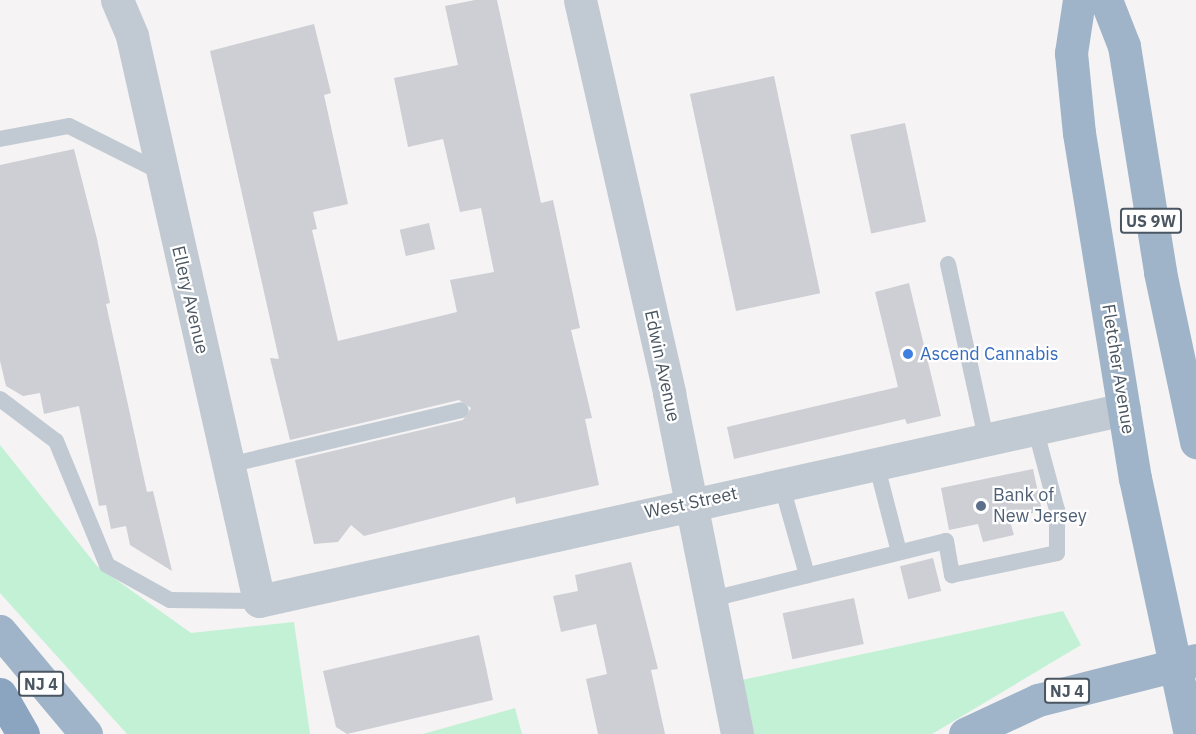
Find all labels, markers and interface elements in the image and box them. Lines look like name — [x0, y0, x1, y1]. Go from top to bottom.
road number: US 9W — [1120, 208, 1182, 234]
street label: Ellery Avenue — [167, 244, 213, 356]
street label: Fletcher Avenue — [1097, 303, 1139, 435]
street label: Edwin Avenue — [640, 308, 684, 424]
place label: Ascend Cannabis — [920, 343, 1059, 365]
marker: Ascend Cannabis — [901, 347, 915, 361]
street label: West Street — [643, 483, 739, 523]
place label: Bank of New Jersey — [993, 485, 1087, 528]
marker: Bank of New Jersey — [974, 499, 988, 513]
road number: NJ 4 — [17, 671, 65, 697]
road number: NJ 4 — [1043, 678, 1091, 704]

